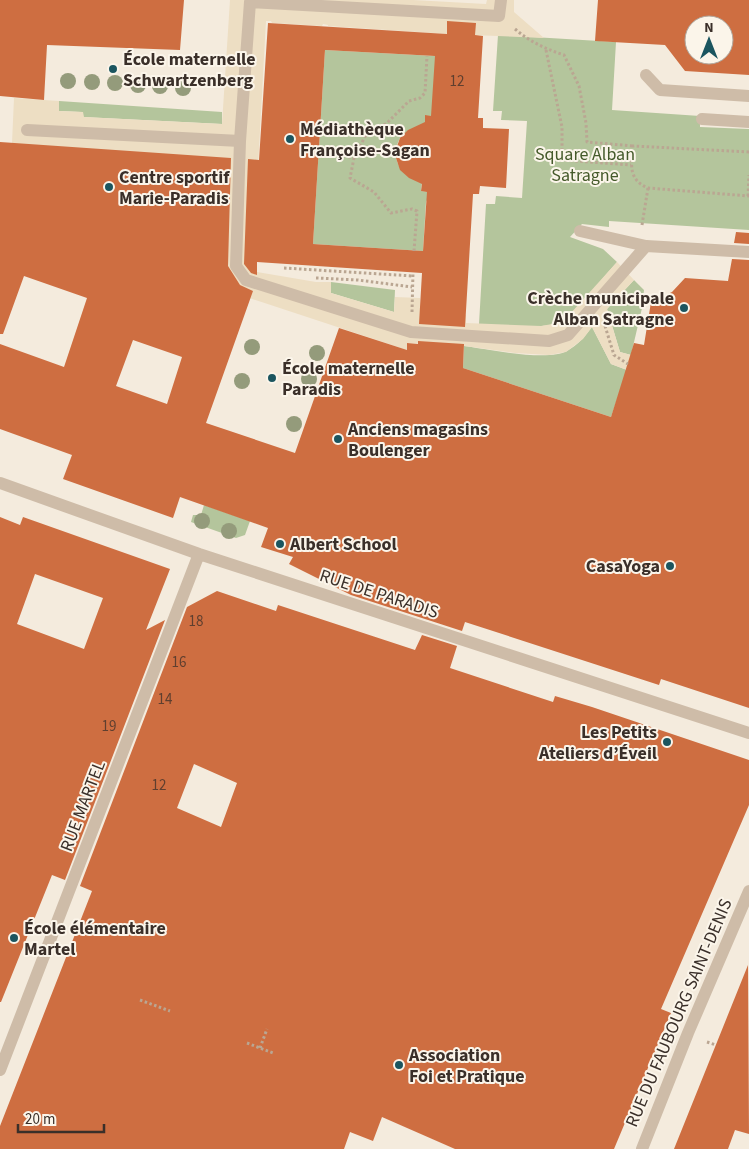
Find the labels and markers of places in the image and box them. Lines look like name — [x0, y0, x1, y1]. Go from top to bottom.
place label: École maternelle Schwartzenberg — [123, 47, 256, 93]
marker: École maternelle Schwartzenberg — [107, 63, 119, 75]
place label: Médiathèque Françoise-Sagan — [300, 117, 430, 163]
marker: Médiathèque Françoise-Sagan — [284, 133, 296, 145]
place label: Centre sportif Marie-Paradis — [119, 165, 230, 211]
marker: Centre sportif Marie-Paradis — [103, 181, 115, 193]
place label: Crèche municipale Alban Satragne — [527, 286, 674, 332]
marker: Crèche municipale Alban Satragne — [678, 302, 690, 314]
place label: École maternelle Paradis — [282, 356, 415, 402]
marker: École maternelle Paradis — [266, 372, 278, 384]
place label: Anciens magasins Boulenger — [347, 417, 488, 463]
marker: Anciens magasins Boulenger — [332, 433, 344, 445]
place label: Albert School — [289, 532, 397, 557]
marker: Albert School — [274, 538, 286, 550]
place label: CasaYoga — [586, 554, 660, 579]
marker: CasaYoga — [664, 560, 676, 572]
place label: Les Petits Ateliers d’Éveil — [538, 720, 657, 766]
marker: Les Petits Ateliers d’Éveil — [661, 736, 673, 748]
place label: École élémentaire Martel — [24, 916, 166, 962]
marker: École élémentaire Martel — [8, 932, 20, 944]
place label: Association Foi et Pratique — [408, 1043, 525, 1089]
marker: Association Foi et Pratique — [393, 1059, 405, 1071]

